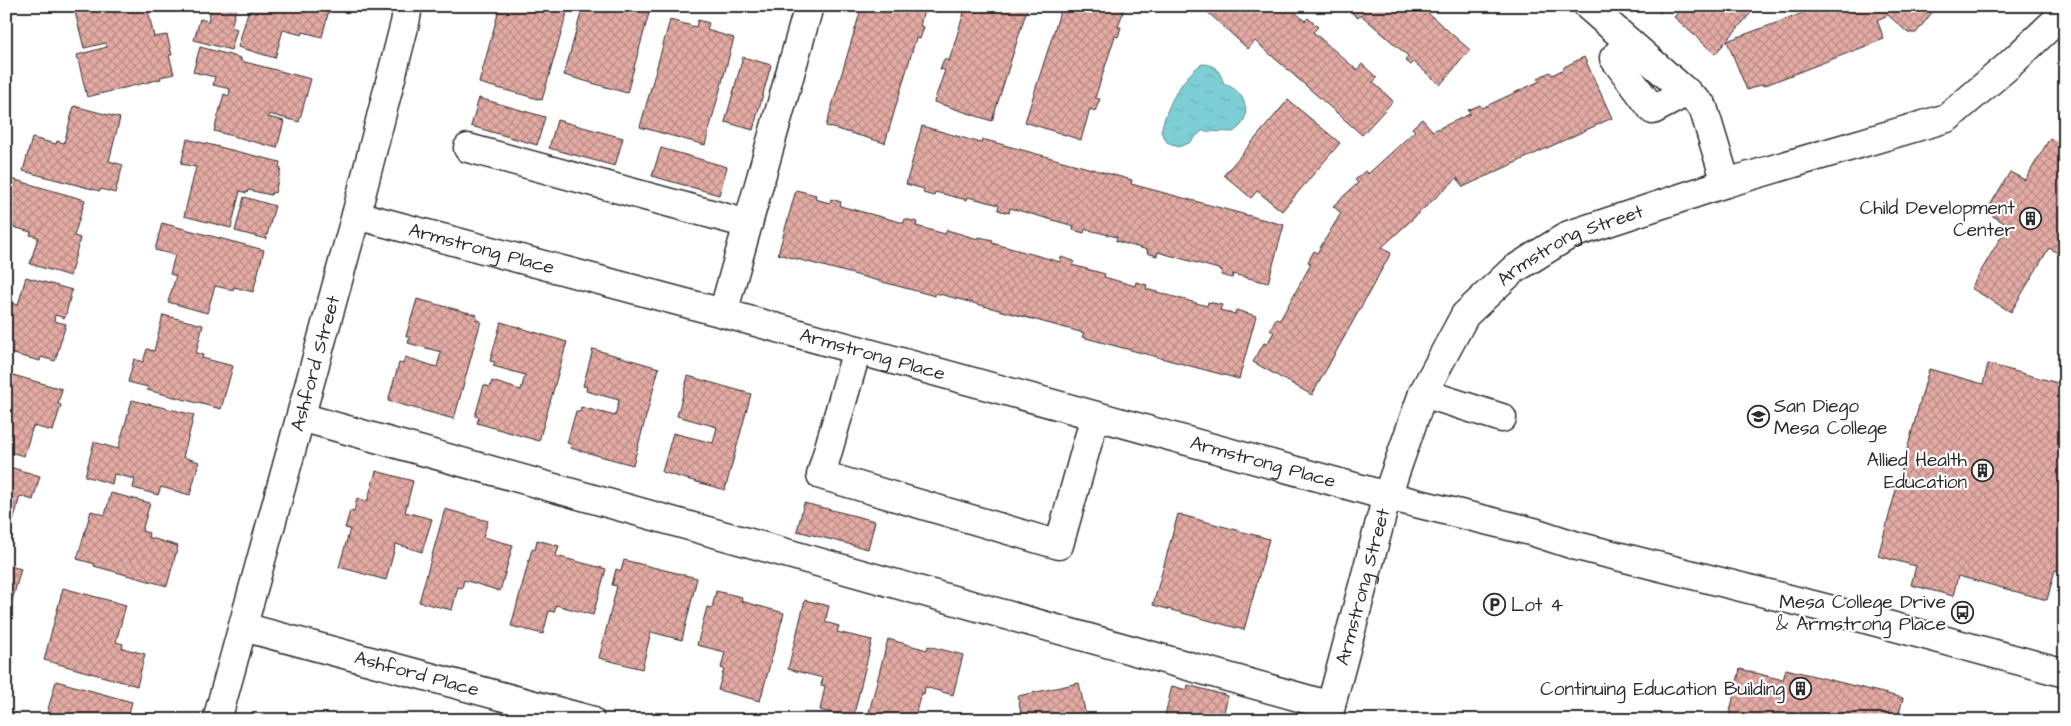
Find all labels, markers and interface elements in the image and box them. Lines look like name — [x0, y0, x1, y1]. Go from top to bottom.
place label: Child Development Center — [1860, 195, 2016, 244]
street label: Armstrong Street — [1491, 198, 1647, 292]
building icon: Child Development Center — [2019, 207, 2043, 231]
street label: Armstrong Place — [406, 216, 557, 281]
street label: Ashford Street — [284, 292, 347, 434]
street label: Armstrong Place — [797, 321, 948, 387]
place label: San Diego Mesa College — [1774, 393, 1887, 443]
school or university icon: San Diego Mesa College — [1746, 405, 1770, 429]
street label: Armstrong Place — [1187, 429, 1339, 495]
place label: Allied Health Education — [1867, 447, 1968, 496]
building icon: Allied Health Education — [1971, 459, 1995, 483]
street label: Armstrong Street — [1329, 505, 1397, 668]
place label: Mesa College Drive & Armstrong Place — [1776, 589, 1946, 639]
place label: Lot 4 — [1511, 592, 1563, 619]
parking icon: Lot 4 — [1483, 593, 1507, 617]
bus stop icon: Mesa College Drive & Armstrong Place — [1950, 601, 1974, 625]
street label: Ashford Place — [352, 644, 482, 703]
place label: Continuing Education Building — [1540, 676, 1785, 704]
building icon: Continuing Education Building — [1789, 677, 1813, 701]

